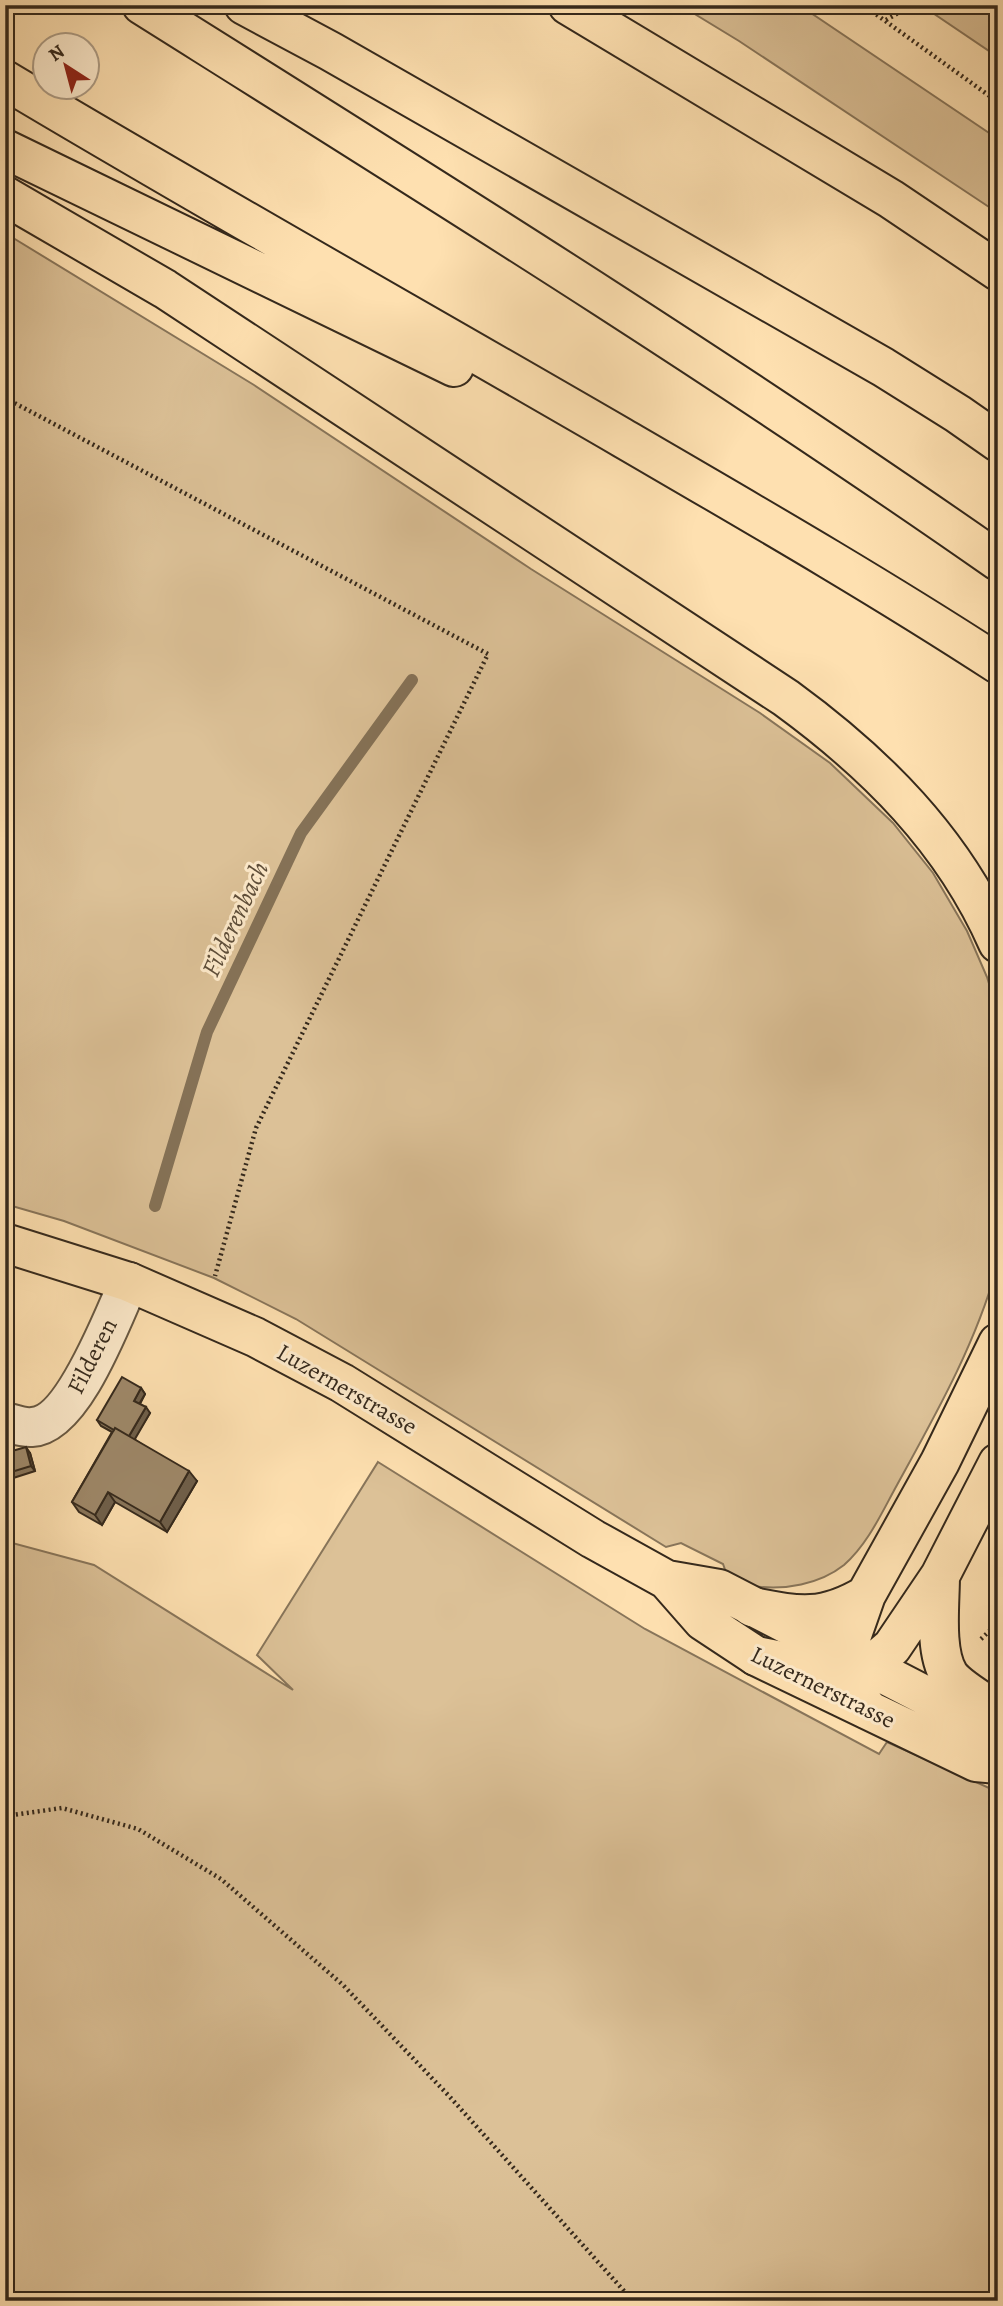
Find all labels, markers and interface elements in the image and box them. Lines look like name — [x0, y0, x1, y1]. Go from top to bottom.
north arrow — [32, 32, 102, 102]
text: N — [43, 38, 70, 68]
water label: Filderenbach — [193, 856, 277, 982]
street label: Filderen — [59, 1313, 125, 1399]
street label: Luzernerstrasse — [271, 1336, 423, 1442]
street label: Luzernerstrasse — [745, 1638, 901, 1736]

